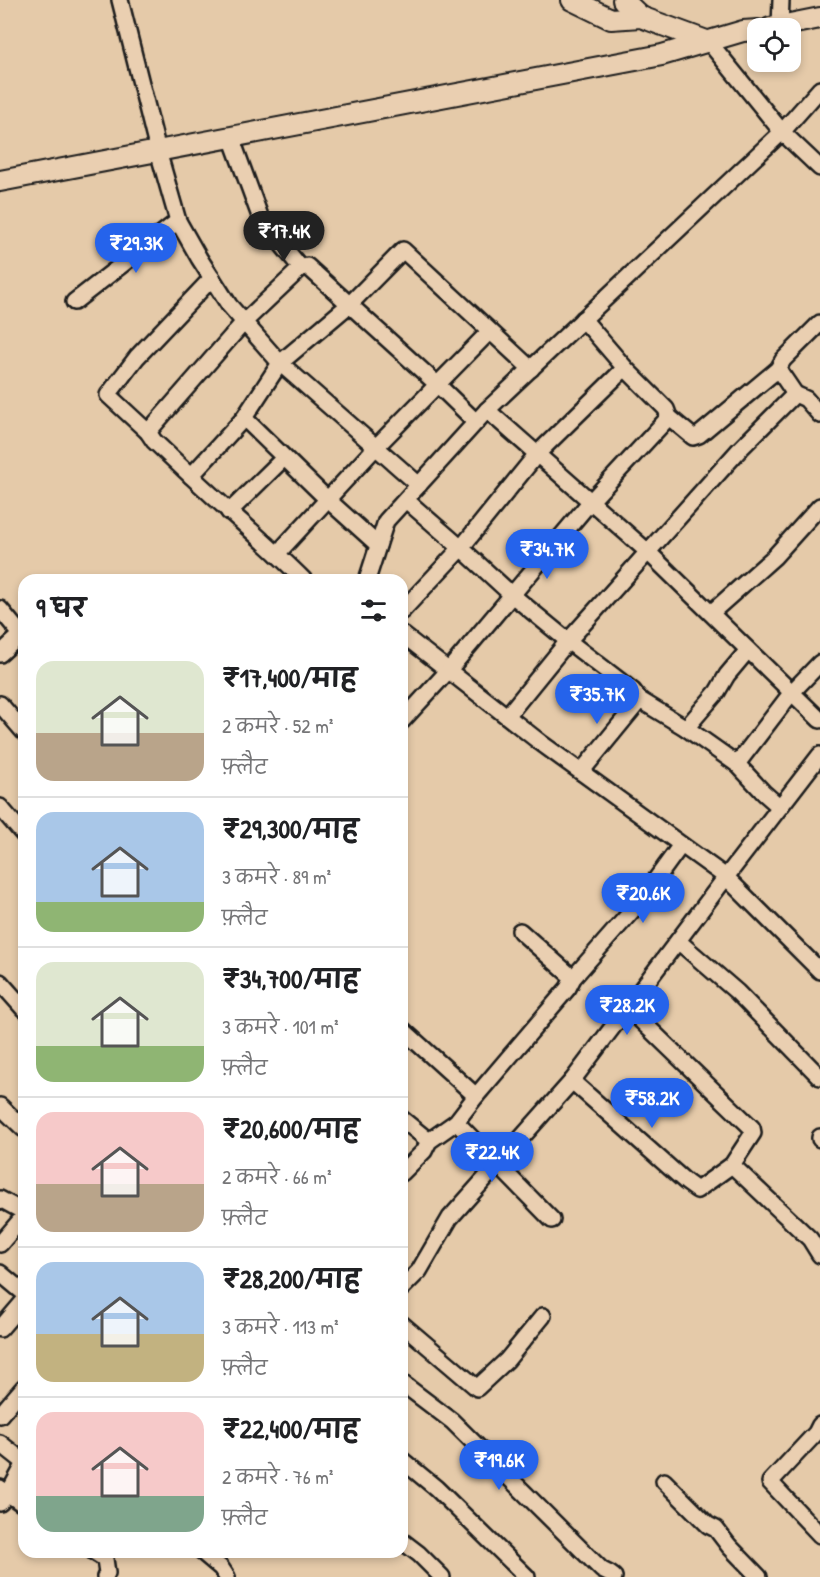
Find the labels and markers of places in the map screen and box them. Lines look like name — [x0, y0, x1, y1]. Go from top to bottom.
pin: ₹17.4K — [235, 211, 333, 262]
pin: ₹29.3K — [87, 223, 185, 274]
pin: ₹34.7K — [498, 529, 596, 580]
pin: ₹35.7K — [548, 674, 646, 725]
pin: ₹20.6K — [594, 873, 692, 924]
pin: ₹28.2K — [578, 985, 676, 1036]
pin: ₹58.2K — [603, 1078, 701, 1129]
pin: ₹22.4K — [443, 1132, 541, 1183]
pin: ₹19.6K — [450, 1440, 548, 1491]

